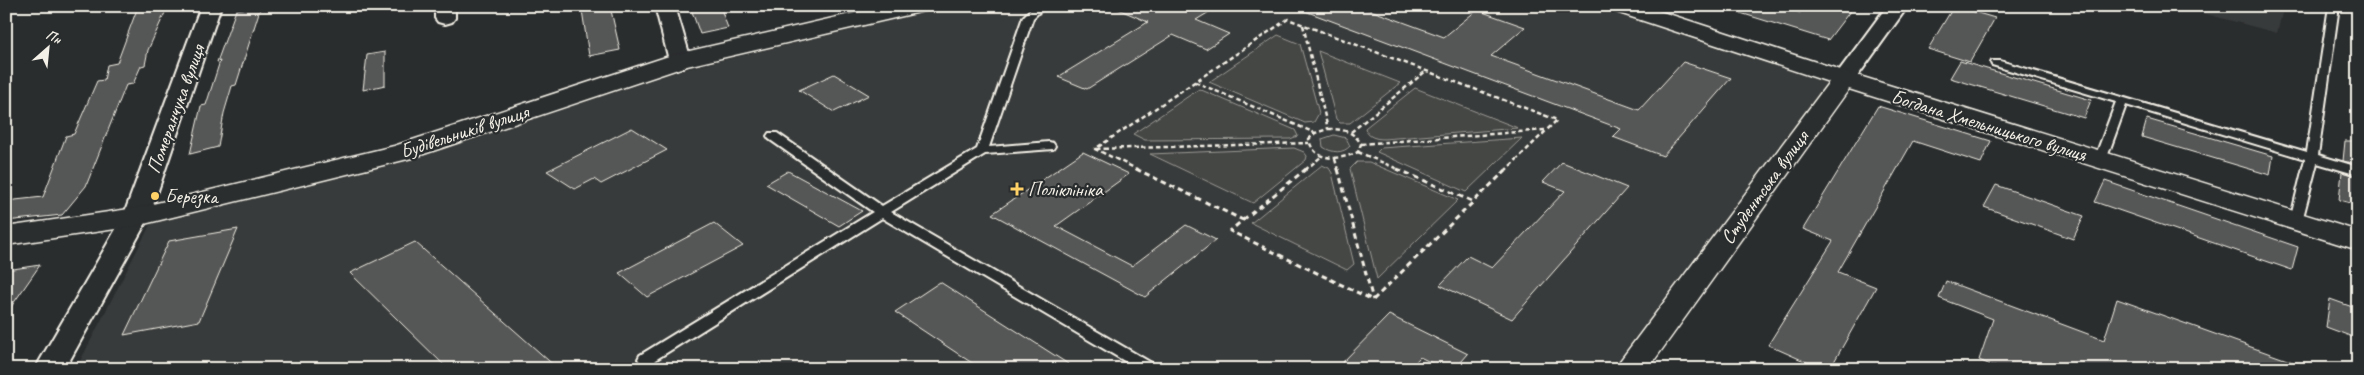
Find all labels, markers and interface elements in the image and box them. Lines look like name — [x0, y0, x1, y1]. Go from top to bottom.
north arrow — [22, 22, 72, 72]
text: Пн — [43, 26, 65, 48]
street label: Померанчука вулиця — [141, 40, 211, 177]
street label: Богдана Хмельницького вулиця — [1888, 84, 2090, 167]
street label: Будівельників вулиця — [397, 98, 534, 164]
street label: Студентська вулиця — [1715, 124, 1815, 249]
place label: Поліклініка — [1028, 177, 1104, 202]
marker: Поліклініка — [1010, 182, 1024, 196]
place label: Березка — [165, 184, 219, 209]
marker: Березка — [149, 190, 161, 202]

